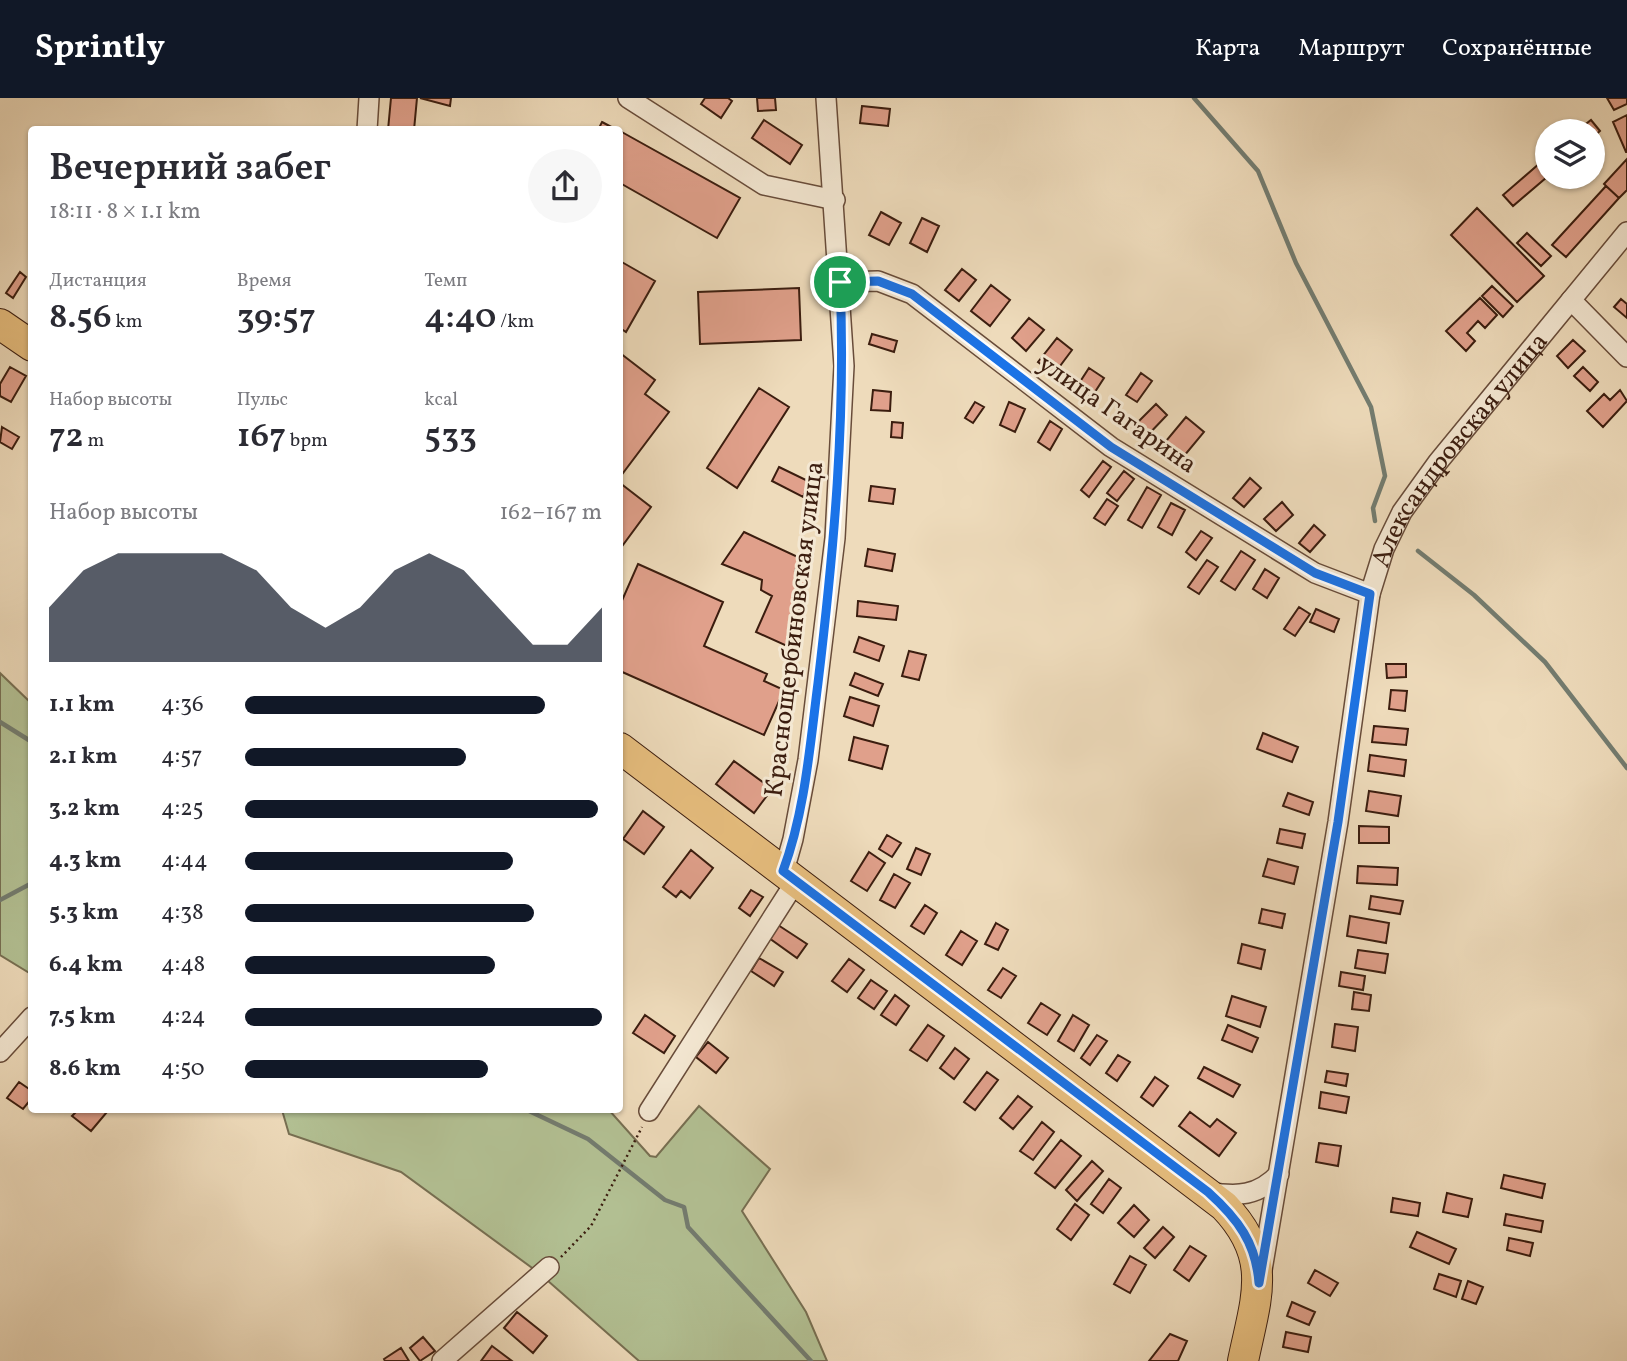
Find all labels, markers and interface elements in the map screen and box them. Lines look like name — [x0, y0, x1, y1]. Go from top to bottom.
text: Sprintly — [35, 26, 165, 72]
text: Карта — [1195, 32, 1260, 66]
text: Маршрут — [1298, 32, 1404, 66]
text: Сохранённые — [1442, 32, 1592, 66]
map controls — [1535, 119, 1605, 189]
button: layers — [1535, 119, 1605, 189]
text: Вечерний забег — [49, 143, 331, 196]
button: share — [528, 149, 602, 223]
text: 18:11 · 8 × 1.1 km — [49, 196, 201, 228]
pin — [810, 252, 870, 312]
icon: arrive — [821, 263, 859, 301]
text: Дистанция — [49, 268, 147, 294]
text: Время — [237, 268, 291, 294]
text: Темп — [424, 268, 467, 294]
text: 8.56 — [49, 294, 112, 342]
text: 39:57 — [237, 294, 316, 342]
text: 4:40 — [424, 294, 496, 342]
text: km — [112, 309, 143, 335]
text: /km — [496, 309, 534, 335]
street label: Александровская улица — [1363, 325, 1557, 572]
street label: улица Гагарина — [1030, 346, 1204, 483]
text: Набор высоты — [49, 387, 172, 413]
text: Пульс — [237, 387, 288, 413]
text: kcal — [424, 387, 458, 413]
text: 72 — [49, 413, 84, 461]
text: 167 — [237, 413, 286, 461]
text: 533 — [424, 413, 477, 461]
text: m — [84, 428, 104, 454]
text: bpm — [286, 428, 328, 454]
street label: Краснощербиновская улица — [757, 459, 833, 799]
text: Набор высоты — [49, 497, 198, 529]
text: 162–167 m — [499, 497, 602, 529]
text: 1.1 km — [49, 689, 115, 721]
text: 4:36 — [161, 689, 204, 721]
text: 2.1 km — [49, 741, 118, 773]
text: 4:57 — [161, 741, 202, 773]
text: 3.2 km — [49, 793, 120, 825]
text: 4:25 — [161, 793, 204, 825]
text: 4.3 km — [49, 845, 122, 877]
text: 4:44 — [161, 845, 208, 877]
text: 5.3 km — [49, 897, 119, 929]
text: 4:38 — [161, 897, 204, 929]
text: 6.4 km — [49, 949, 123, 981]
text: 4:48 — [161, 949, 205, 981]
text: 7.5 km — [49, 1001, 116, 1033]
text: 4:24 — [161, 1001, 206, 1033]
text: 8.6 km — [49, 1053, 121, 1085]
text: 4:50 — [161, 1053, 205, 1085]

